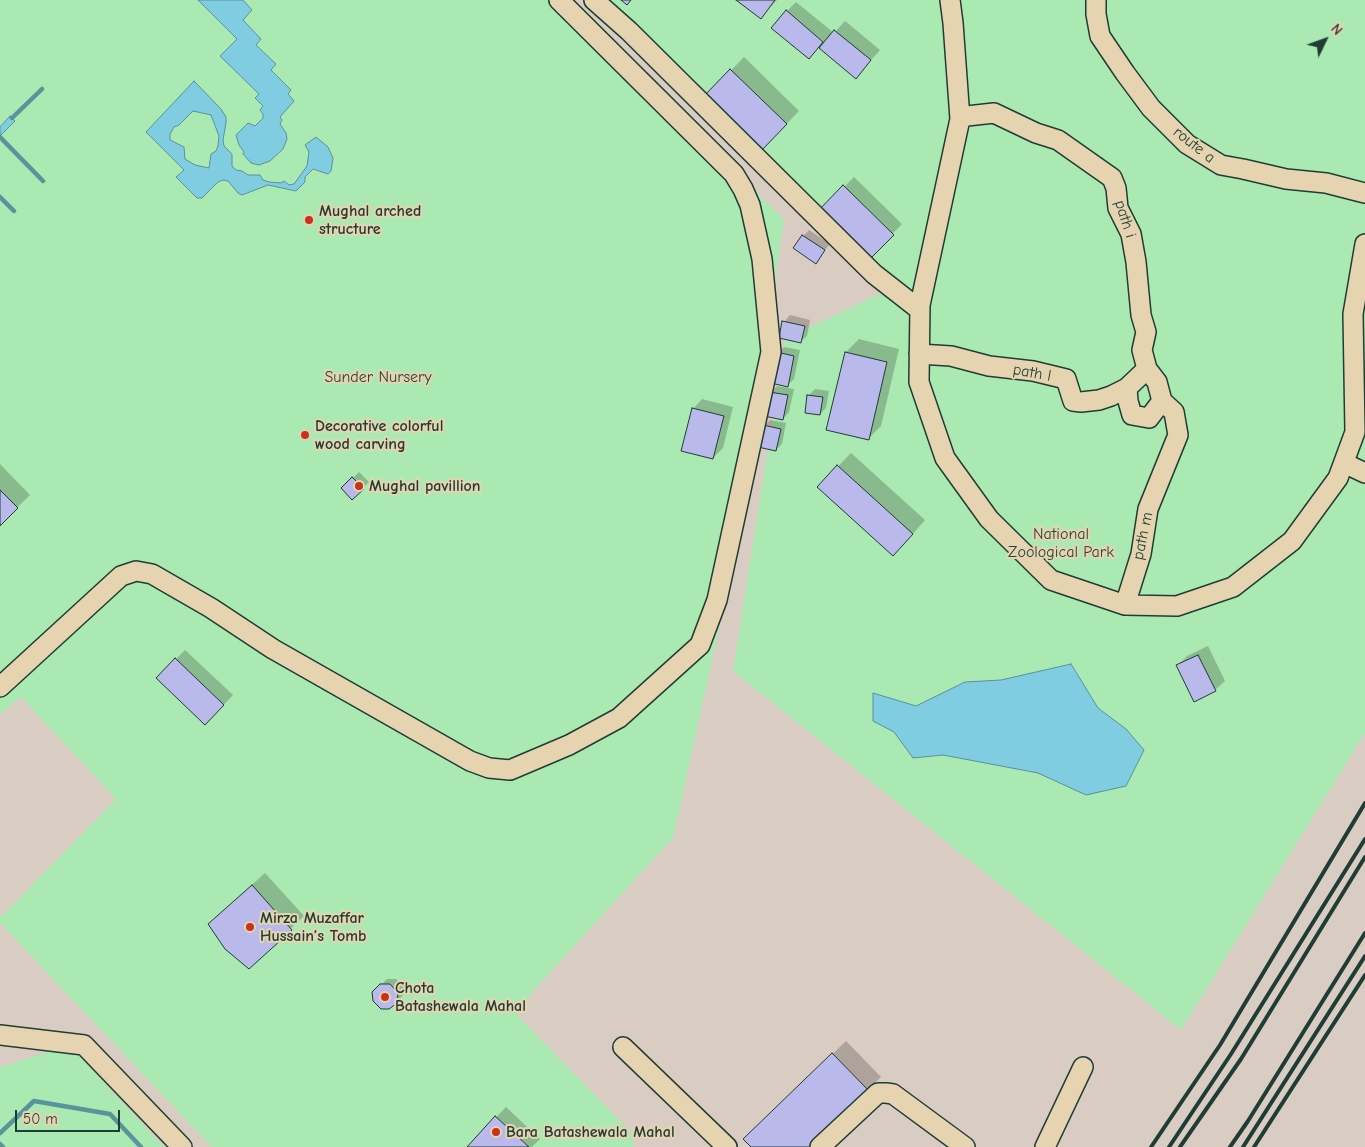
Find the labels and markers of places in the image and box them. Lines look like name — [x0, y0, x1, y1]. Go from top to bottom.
place label: Mughal arched structure — [319, 201, 421, 239]
marker: Mughal arched structure — [303, 214, 315, 226]
place label: Decorative colorful wood carving — [315, 416, 443, 454]
marker: Decorative colorful wood carving — [299, 429, 311, 441]
place label: Mughal pavillion — [369, 476, 481, 496]
marker: Mughal pavillion — [353, 480, 365, 492]
place label: Mirza Muzaffar Hussain’s Tomb — [260, 908, 366, 946]
marker: Mirza Muzaffar Hussain’s Tomb — [244, 921, 256, 933]
place label: Chota Batashewala Mahal — [395, 978, 526, 1016]
marker: Chota Batashewala Mahal — [379, 991, 391, 1003]
place label: Bara Batashewala Mahal — [506, 1122, 675, 1142]
marker: Bara Batashewala Mahal — [490, 1126, 502, 1138]

